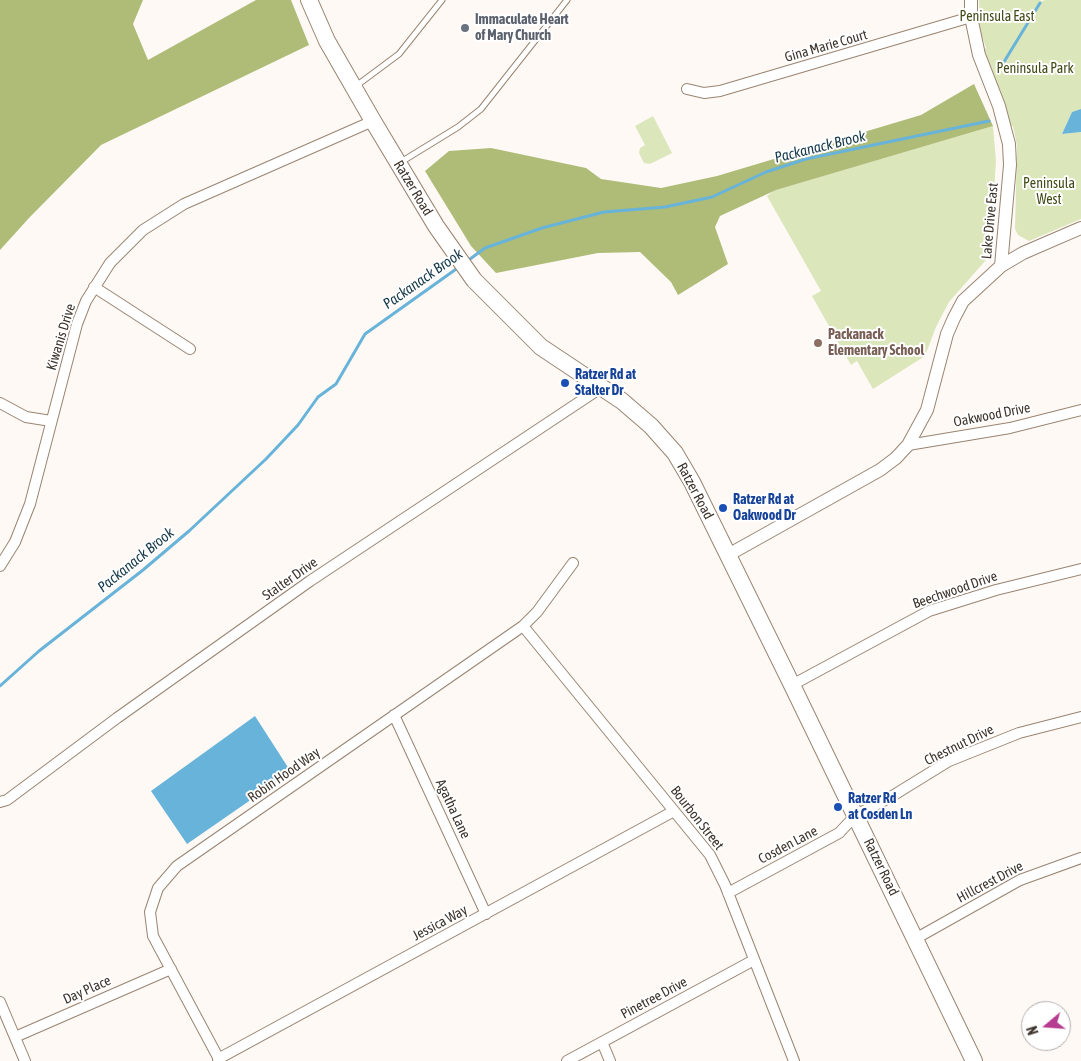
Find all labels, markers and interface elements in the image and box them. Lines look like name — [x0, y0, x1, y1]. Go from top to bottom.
park label: Peninsula East — [959, 9, 1035, 25]
place label: Immaculate Heart of Mary Church — [475, 12, 569, 44]
marker: Immaculate Heart of Mary Church — [459, 22, 471, 34]
street label: Gina Marie Court — [783, 26, 869, 66]
park label: Peninsula Park — [996, 61, 1074, 77]
water label: Packanack Brook — [773, 127, 867, 167]
street label: Ratzer Road — [390, 157, 436, 219]
park label: Peninsula West — [1023, 176, 1075, 208]
street label: Lake Drive East — [978, 182, 1002, 260]
water label: Packanack Brook — [380, 245, 466, 313]
street label: Kiwanis Drive — [43, 302, 79, 372]
place label: Packanack Elementary School — [828, 327, 924, 360]
marker: Packanack Elementary School — [812, 337, 824, 349]
place label: Ratzer Rd at Stalter Dr — [575, 367, 636, 400]
marker: Ratzer Rd at Stalter Dr — [559, 377, 571, 389]
street label: Oakwood Drive — [952, 399, 1032, 431]
street label: Ratzer Road — [673, 460, 717, 522]
place label: Ratzer Rd at Oakwood Dr — [733, 492, 796, 524]
marker: Ratzer Rd at Oakwood Dr — [717, 502, 729, 514]
water label: Packanack Brook — [94, 524, 178, 596]
street label: Stalter Drive — [259, 554, 321, 604]
street label: Beechwood Drive — [911, 568, 999, 612]
street label: Chestnut Drive — [922, 721, 996, 769]
street label: Robin Hood Way — [245, 744, 323, 806]
street label: Agatha Lane — [432, 777, 474, 841]
street label: Bourbon Street — [667, 783, 727, 853]
place label: Ratzer Rd at Cosden Ln — [848, 791, 912, 824]
marker: Ratzer Rd at Cosden Ln — [832, 801, 844, 813]
street label: Cosden Lane — [756, 822, 820, 868]
street label: Ratzer Road — [860, 836, 902, 898]
street label: Hillcrest Drive — [954, 858, 1026, 906]
street label: Jessica Way — [410, 902, 470, 944]
street label: Day Place — [60, 972, 114, 1008]
street label: Pinetree Drive — [618, 973, 690, 1023]
north arrow — [1021, 1001, 1071, 1051]
text: N — [1024, 1024, 1042, 1037]

